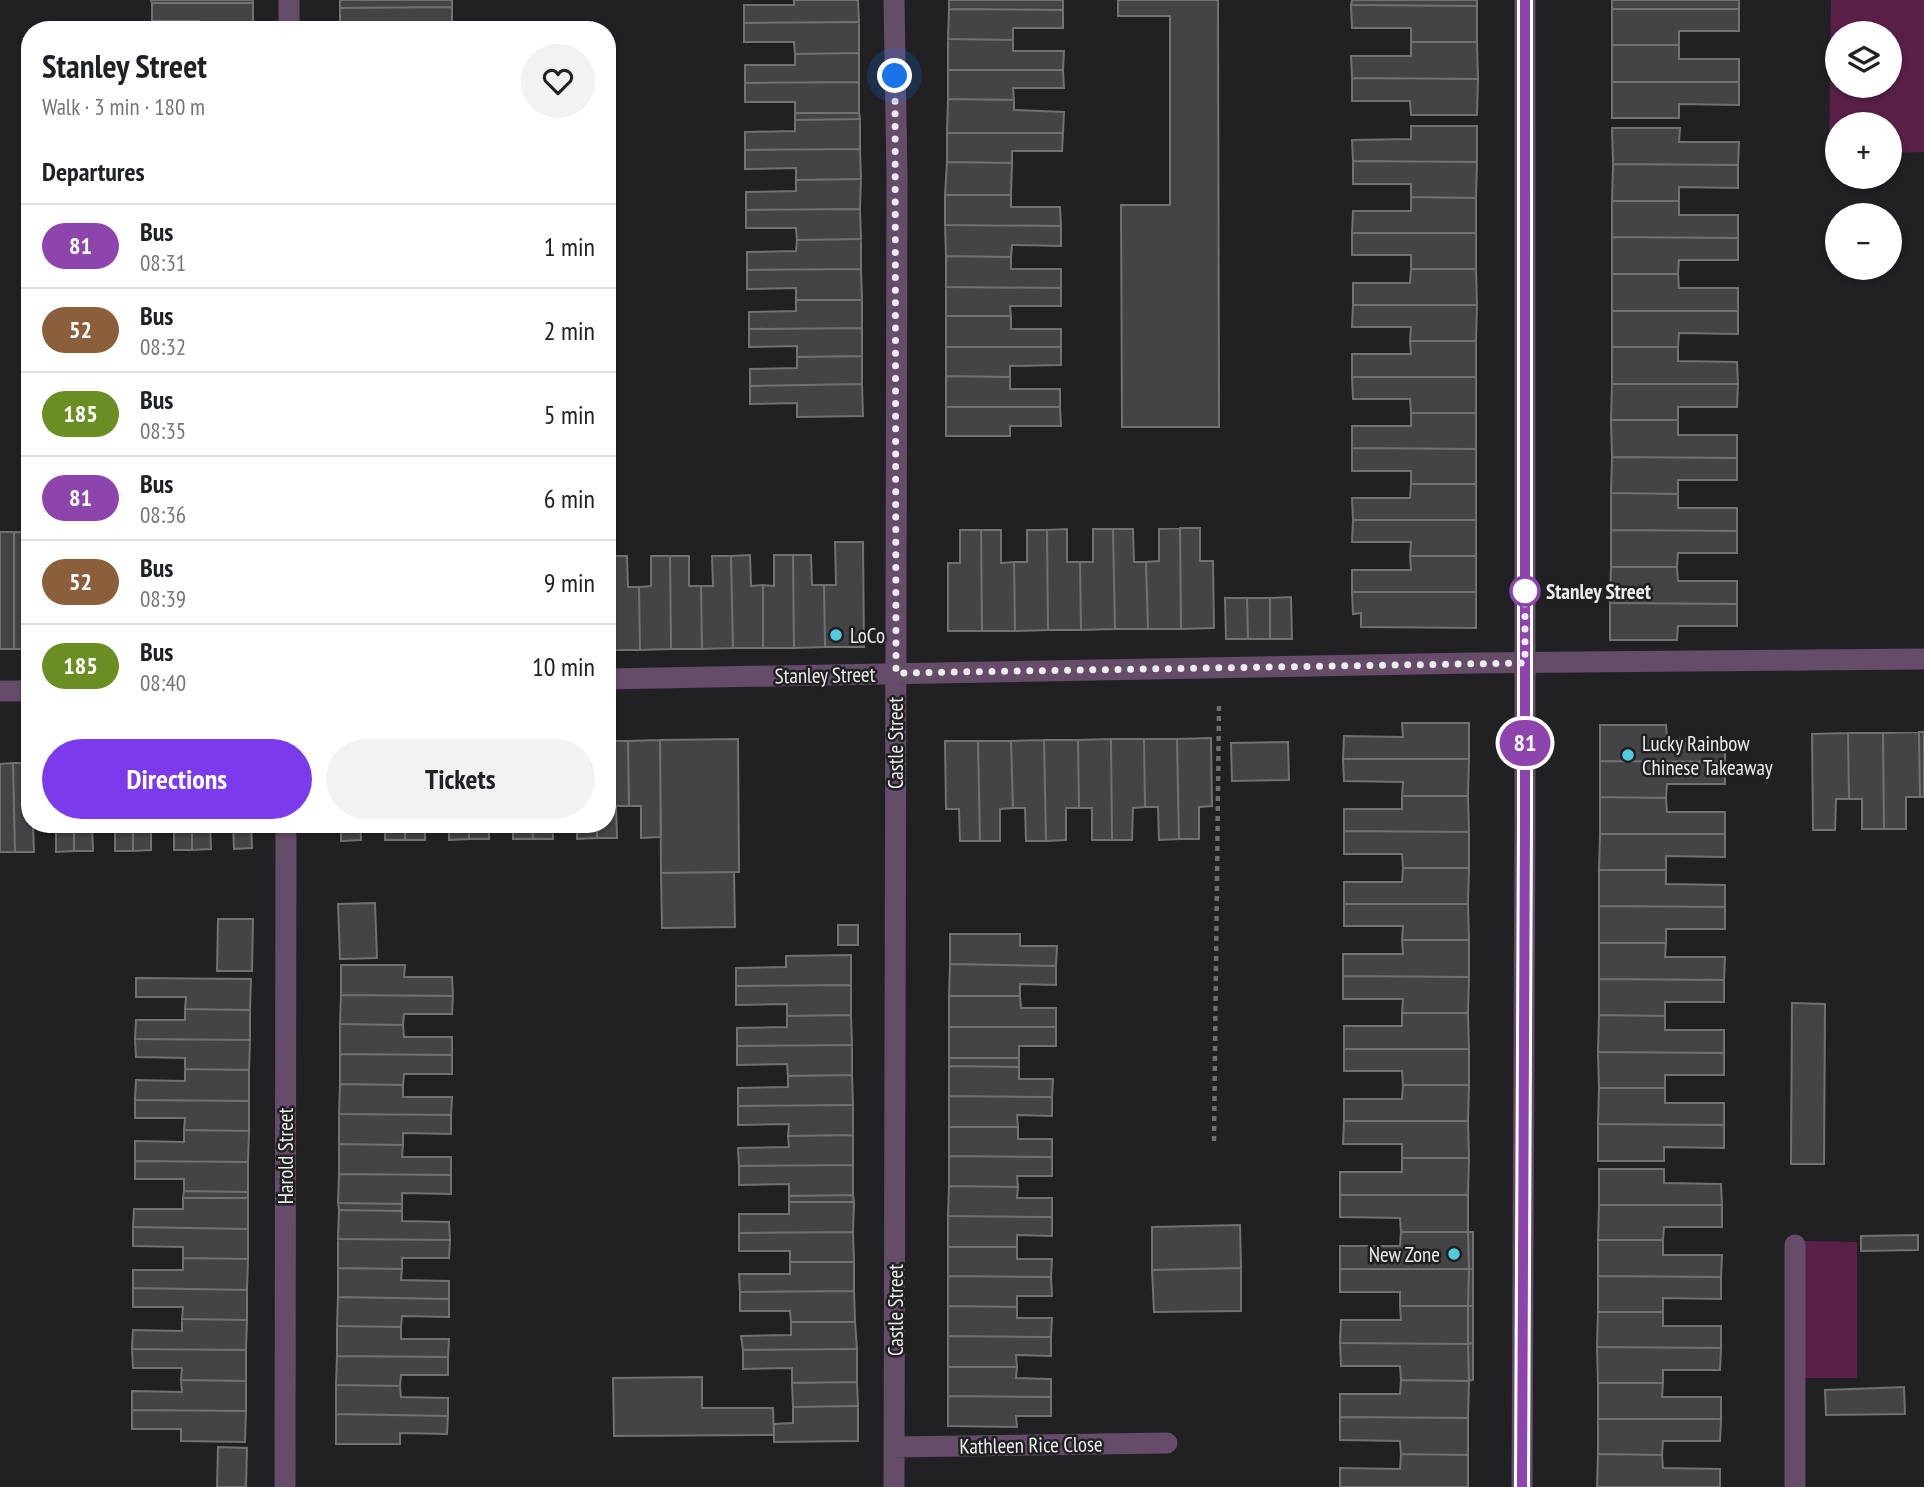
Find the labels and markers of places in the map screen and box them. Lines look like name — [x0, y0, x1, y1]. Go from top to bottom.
marker: Stanley Street — [1510, 576, 1540, 606]
place label: Stanley Street — [1546, 578, 1651, 605]
place label: LoCo — [850, 622, 885, 649]
marker: LoCo — [828, 627, 844, 643]
place label: Lucky Rainbow Chinese Takeaway — [1642, 730, 1773, 781]
marker: Lucky Rainbow Chinese Takeaway — [1620, 747, 1636, 763]
place label: New Zone — [1369, 1241, 1440, 1268]
marker: New Zone — [1446, 1246, 1462, 1262]

